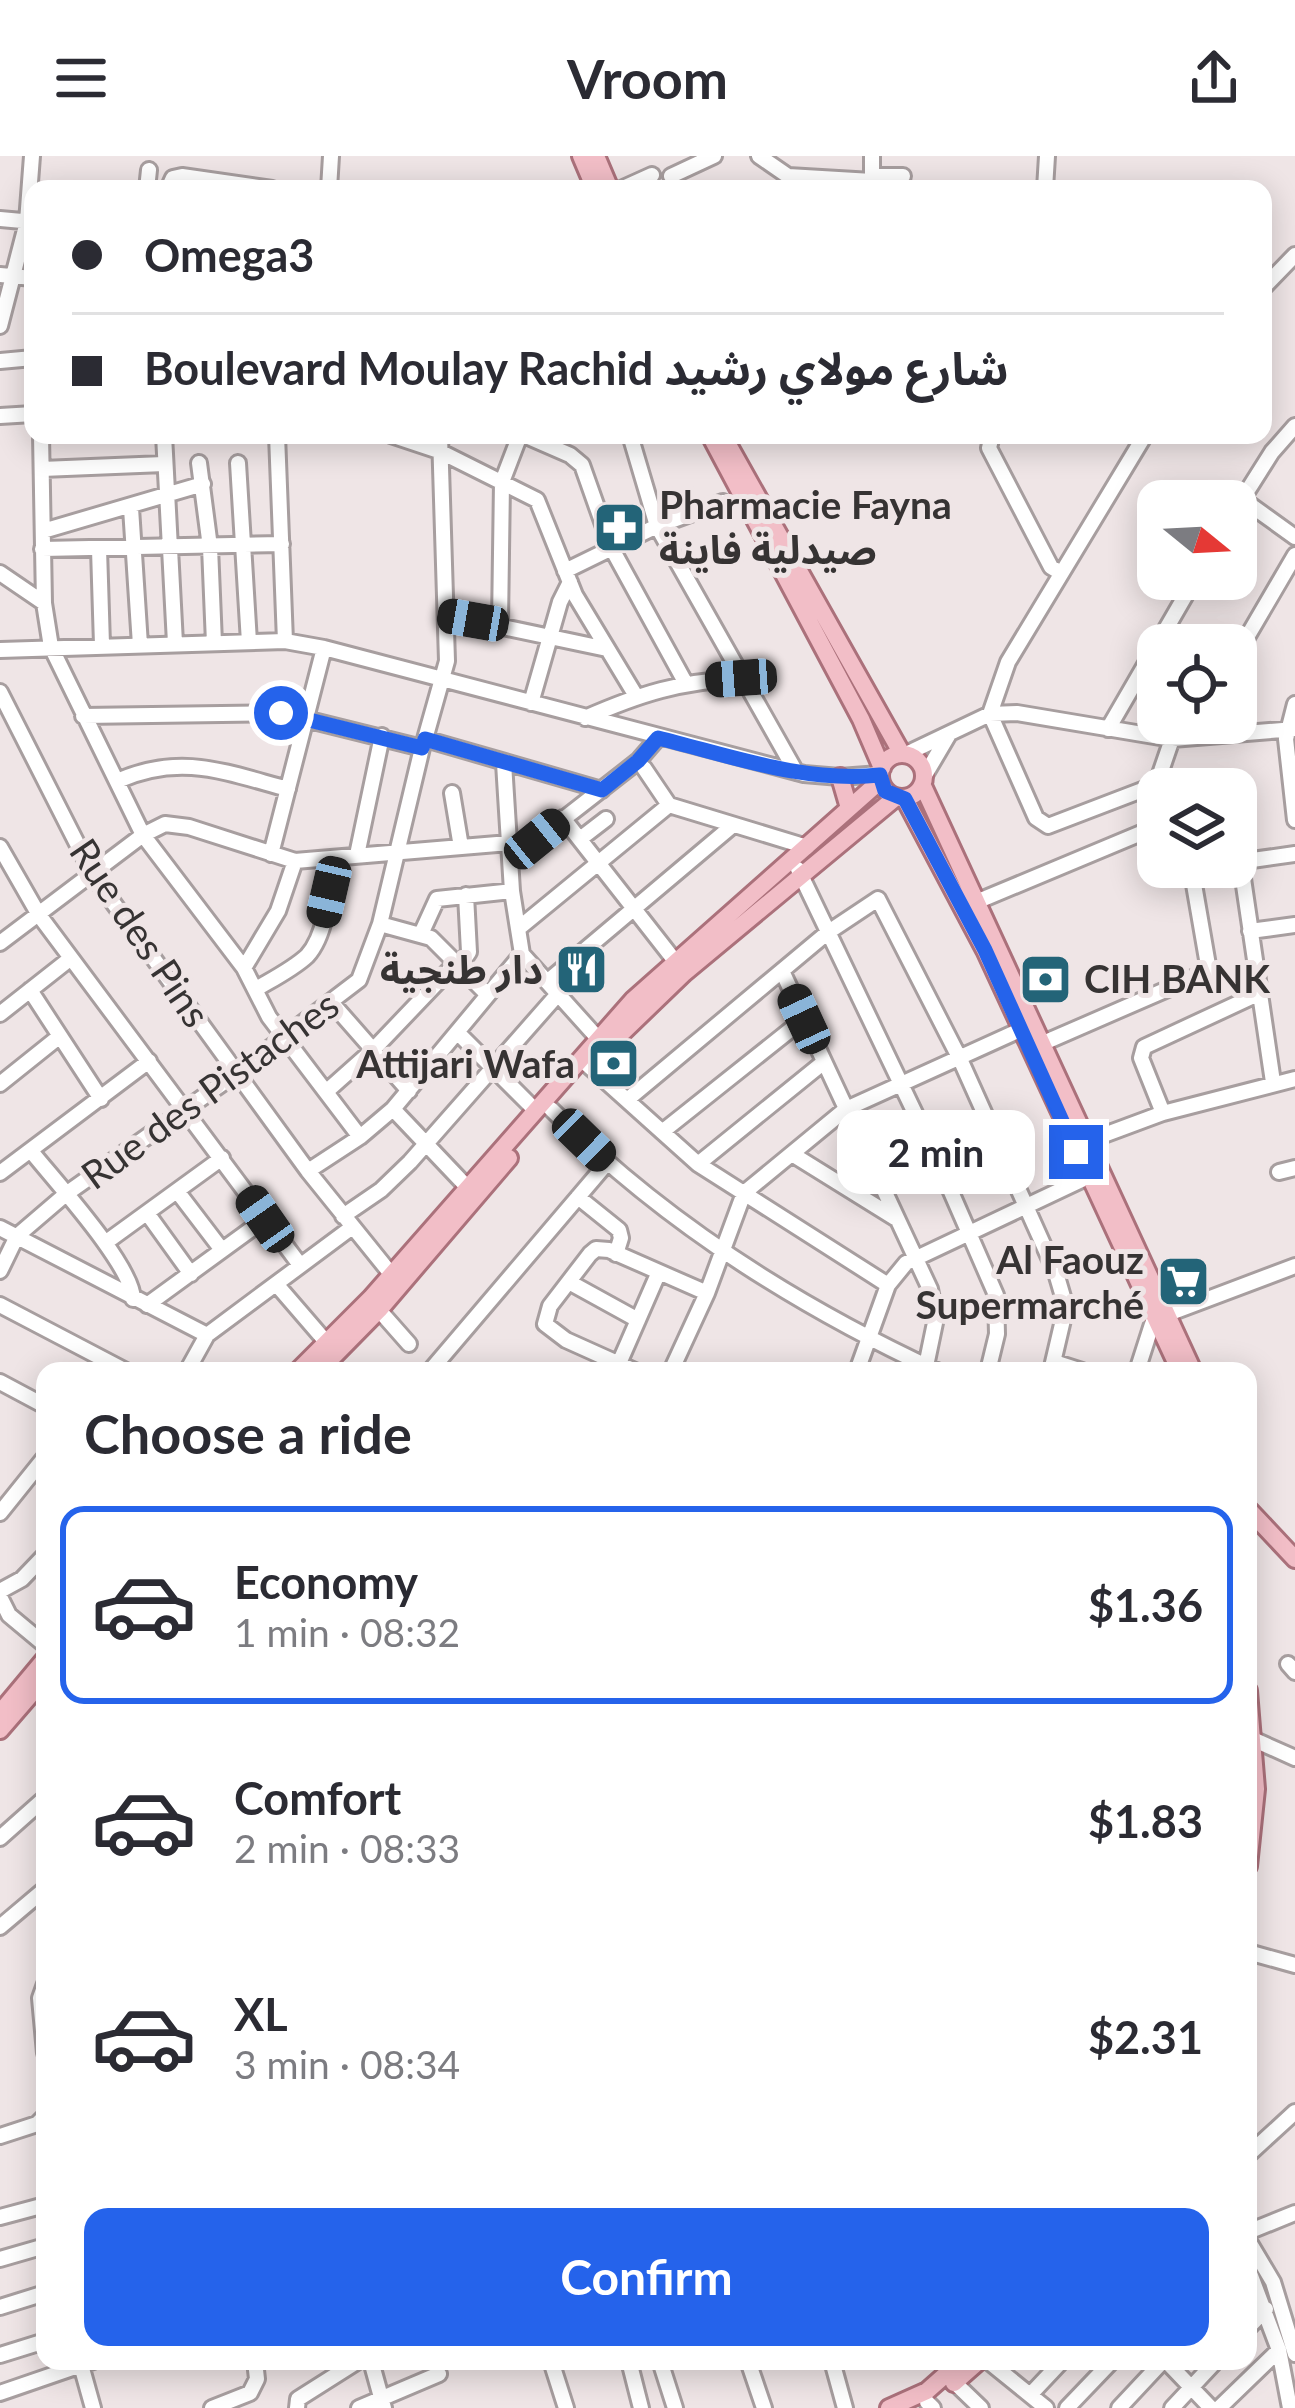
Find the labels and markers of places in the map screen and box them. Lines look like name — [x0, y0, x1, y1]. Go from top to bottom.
place label: Pharmacie Fayna صيدلية فاينة — [659, 481, 952, 573]
pharmacy icon: Pharmacie Fayna صيدلية فاينة — [592, 499, 648, 555]
restaurant icon: دار طنجية — [554, 942, 610, 998]
place label: دار طنجية — [380, 946, 543, 993]
bank icon: CIH BANK — [1017, 951, 1073, 1007]
place label: CIH BANK — [1084, 955, 1271, 1001]
bank icon: Attijari Wafa — [586, 1036, 642, 1092]
place label: Attijari Wafa — [355, 1040, 575, 1086]
place label: Al Faouz Supermarché — [915, 1236, 1144, 1327]
supermarket icon: Al Faouz Supermarché — [1155, 1254, 1211, 1310]

